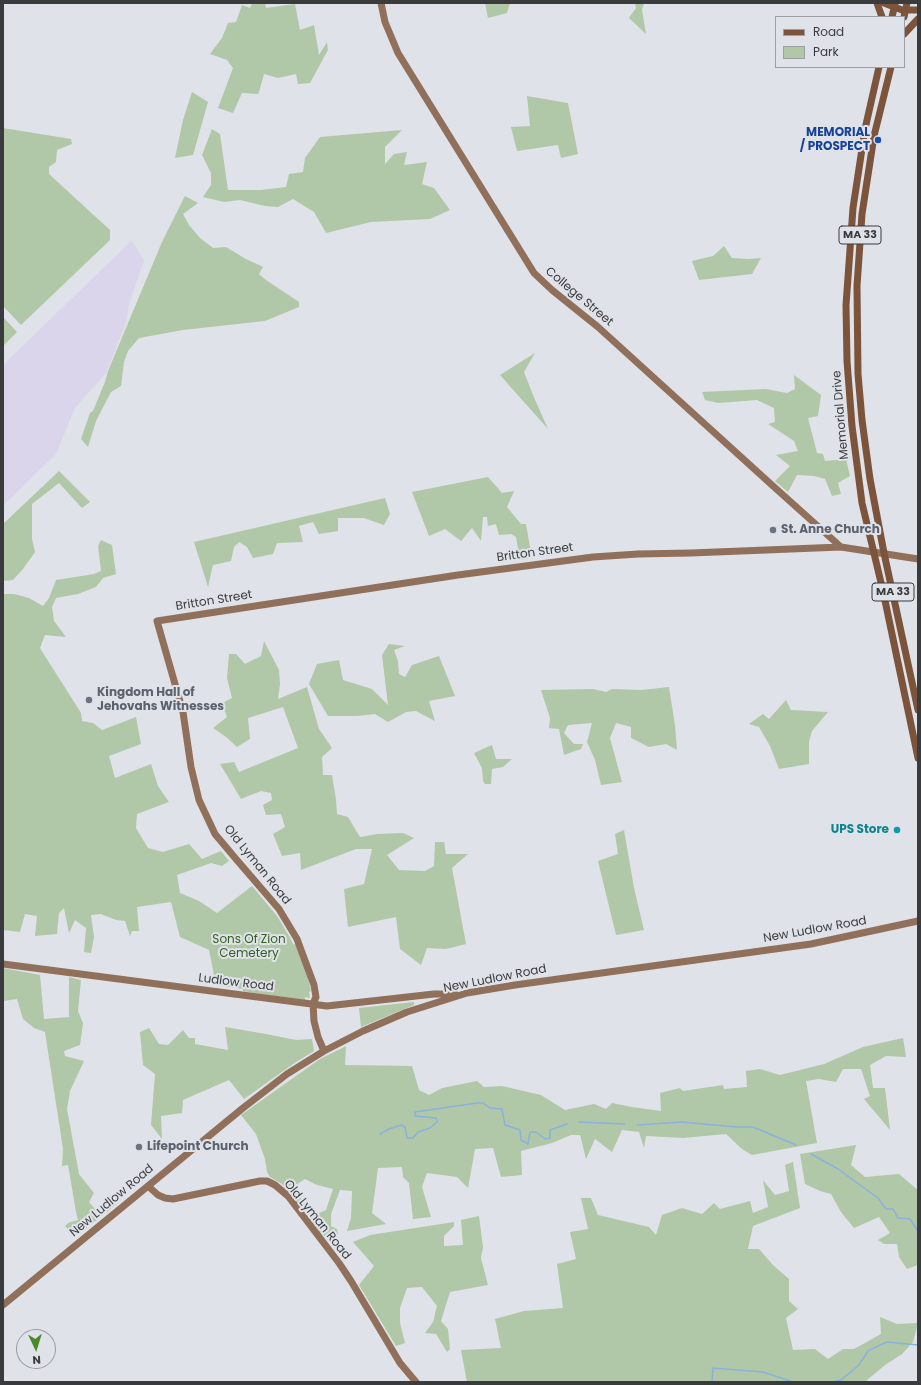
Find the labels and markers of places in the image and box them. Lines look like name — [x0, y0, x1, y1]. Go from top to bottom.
place label: MEMORIAL / PROSPECT — [800, 126, 870, 154]
marker: MEMORIAL / PROSPECT — [873, 135, 883, 145]
place label: St. Anne Church — [781, 523, 880, 537]
marker: St. Anne Church — [768, 525, 778, 535]
place label: Kingdom Hall of Jehovahs Witnesses — [97, 686, 224, 714]
marker: Kingdom Hall of Jehovahs Witnesses — [84, 695, 94, 705]
place label: UPS Store — [831, 823, 889, 837]
marker: UPS Store — [892, 825, 902, 835]
place label: Lifepoint Church — [147, 1140, 249, 1154]
marker: Lifepoint Church — [134, 1142, 144, 1152]

